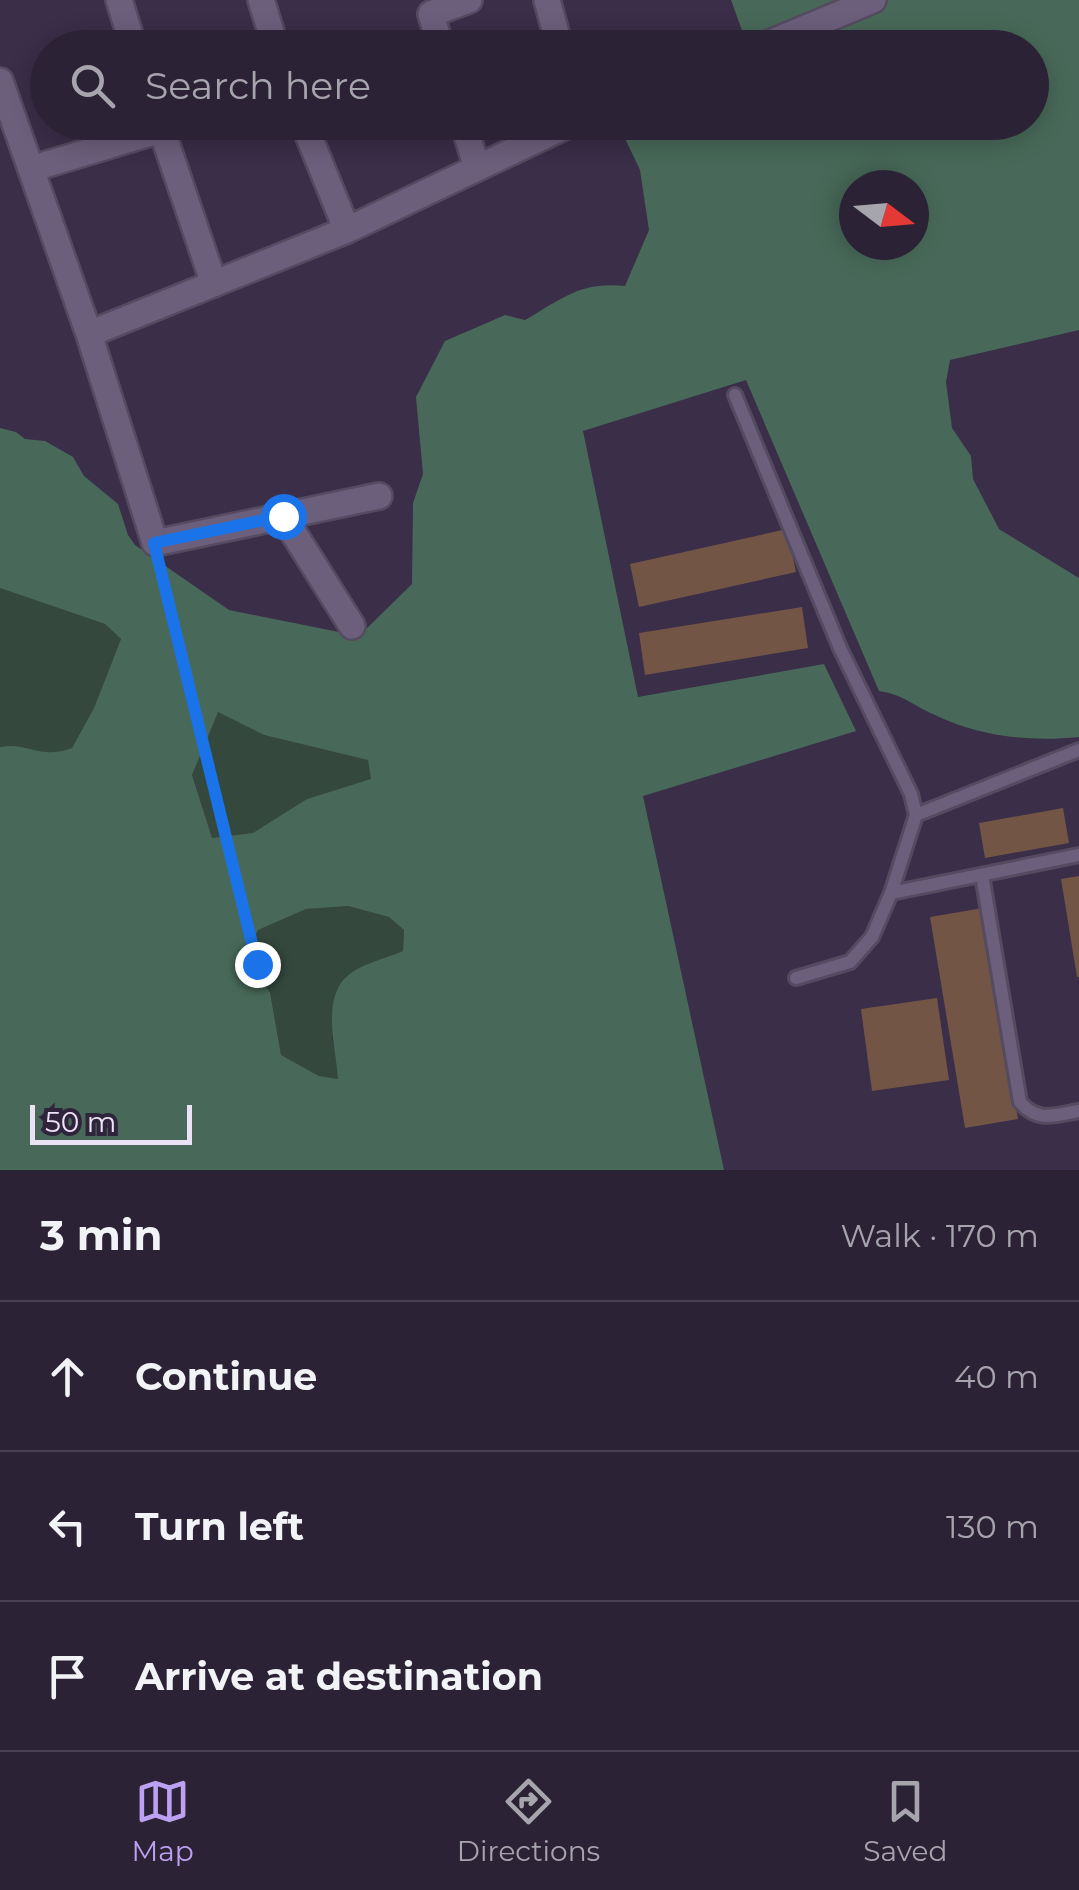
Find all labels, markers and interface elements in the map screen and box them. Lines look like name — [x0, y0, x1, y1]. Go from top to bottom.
search box — [30, 30, 1049, 140]
icon: search — [65, 58, 120, 113]
text: Search here — [145, 62, 371, 109]
north arrow — [839, 170, 929, 260]
route start — [261, 494, 307, 540]
route end — [235, 942, 281, 988]
scale bar — [30, 1100, 192, 1144]
text: 50 m — [45, 1105, 116, 1139]
text: 3 min — [40, 1209, 162, 1261]
text: Walk · 170 m — [840, 1216, 1039, 1255]
icon: ahead — [40, 1349, 95, 1404]
text: Continue — [135, 1353, 317, 1400]
text: 40 m — [954, 1357, 1039, 1396]
icon: left — [40, 1499, 95, 1554]
text: Turn left — [135, 1503, 304, 1550]
text: 130 m — [946, 1507, 1039, 1546]
icon: arrive — [40, 1649, 95, 1704]
text: Arrive at destination — [135, 1653, 543, 1700]
tab: Map — [132, 1774, 194, 1868]
tab: Directions — [457, 1774, 600, 1868]
tab: Saved — [863, 1774, 947, 1868]

